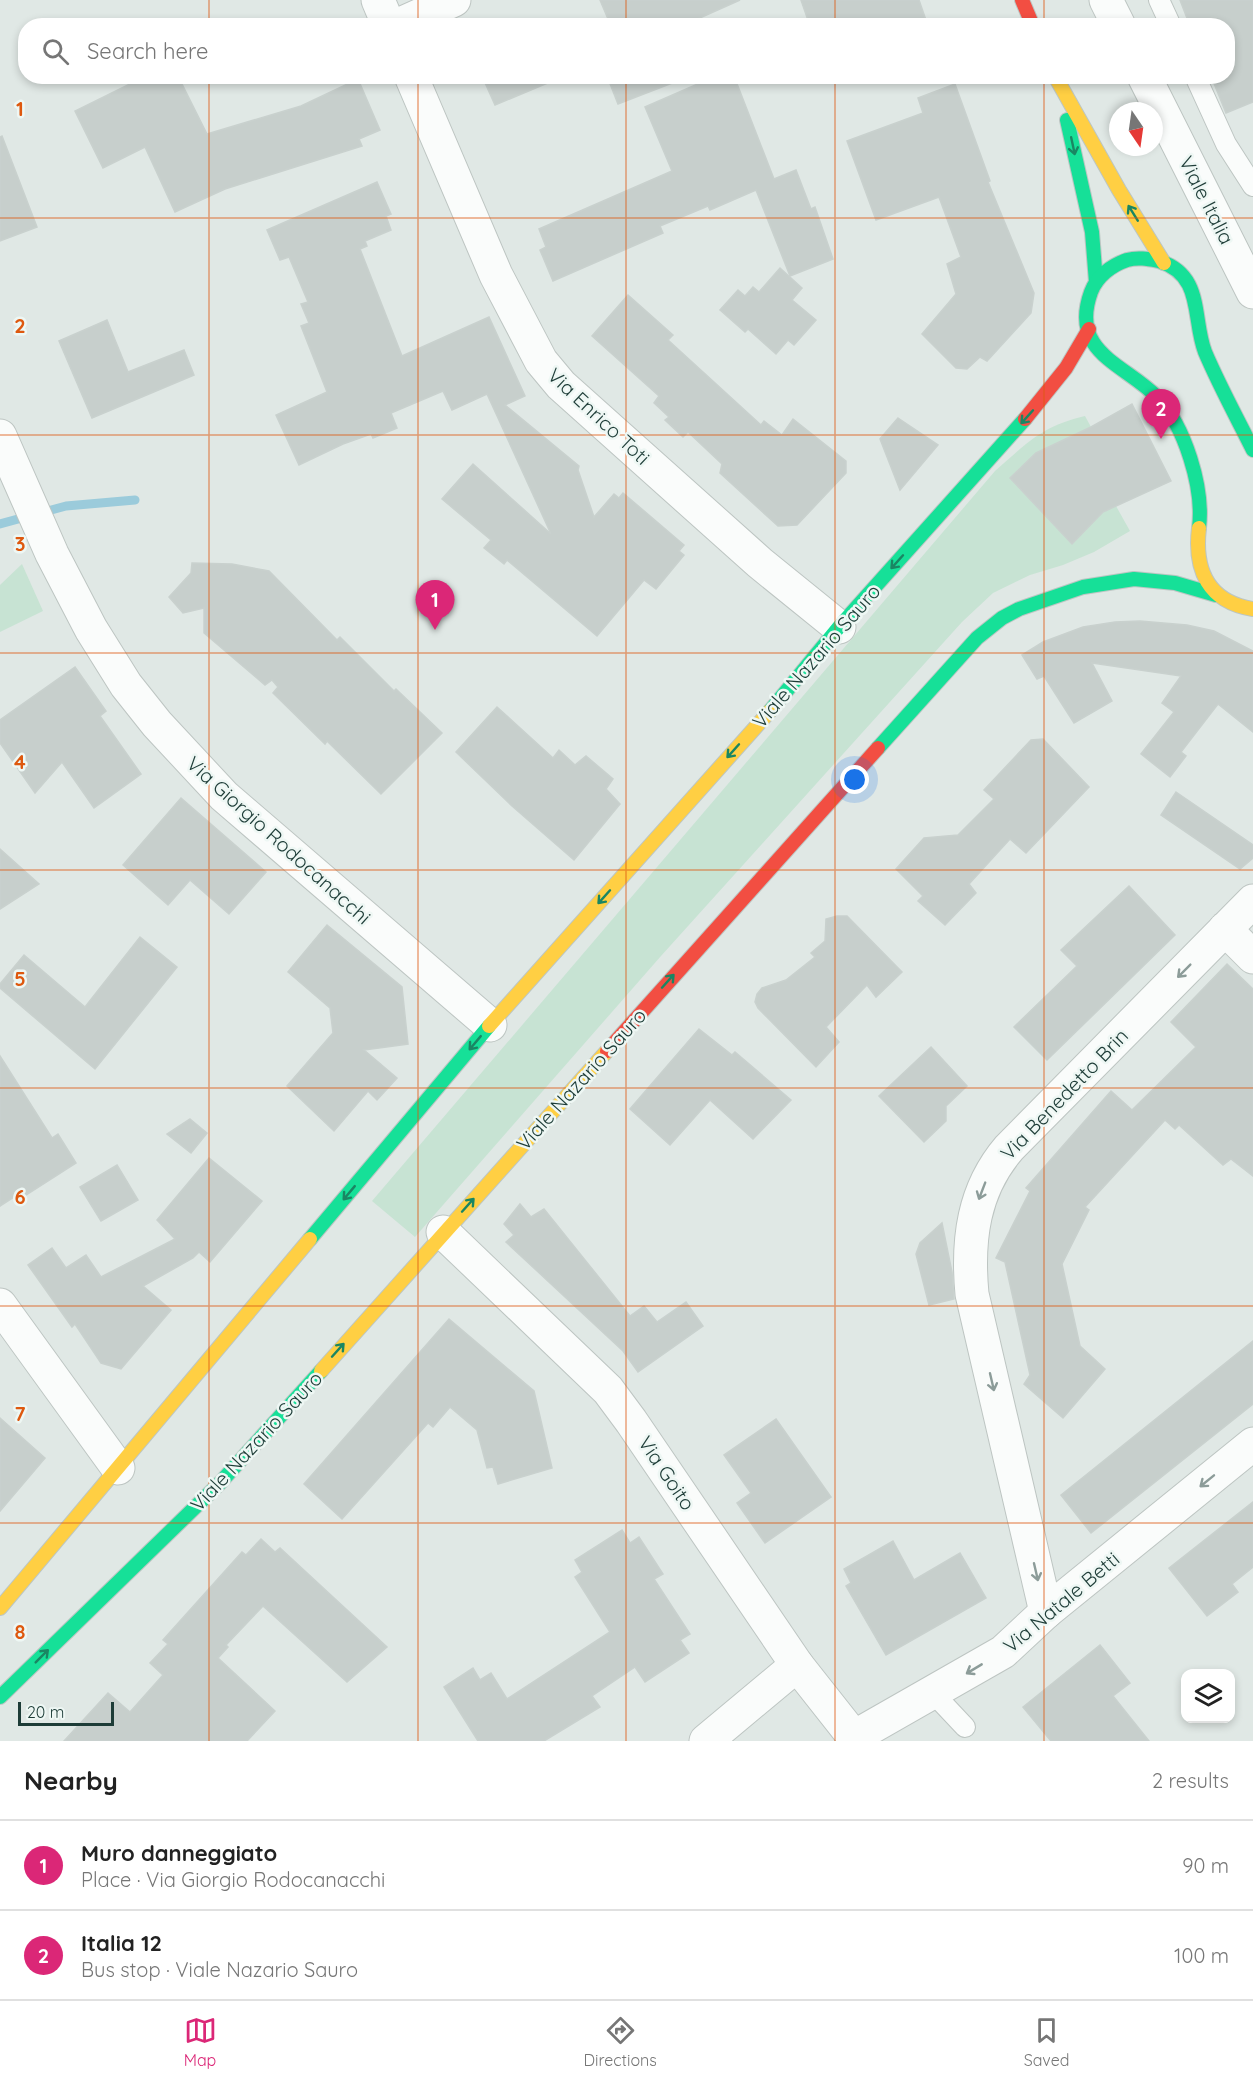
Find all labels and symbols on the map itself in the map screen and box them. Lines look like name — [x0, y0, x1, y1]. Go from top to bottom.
text: 1 — [16, 96, 24, 121]
north arrow — [1109, 102, 1163, 156]
one-way arrow — [1067, 136, 1079, 155]
street label: Viale Italia — [1174, 152, 1240, 248]
one-way arrow — [1127, 205, 1139, 222]
text: 2 — [14, 313, 26, 338]
street label: Via Enrico Toti — [543, 362, 655, 470]
pin: 2 — [1142, 390, 1180, 439]
one-way arrow — [1020, 409, 1034, 424]
text: 3 — [15, 531, 25, 556]
one-way arrow — [890, 554, 904, 569]
street label: Viale Nazario Sauro — [747, 579, 885, 733]
pin: 1 — [416, 580, 454, 630]
one-way arrow — [726, 743, 740, 758]
text: 4 — [14, 749, 26, 774]
street label: Via Giorgio Rodocanacchi — [182, 751, 376, 929]
your location — [840, 765, 869, 794]
one-way arrow — [597, 889, 611, 904]
one-way arrow — [1176, 964, 1191, 979]
text: 5 — [14, 966, 26, 991]
one-way arrow — [661, 974, 675, 989]
street label: Viale Nazario Sauro — [511, 1003, 651, 1155]
street label: Via Benedetto Brin — [995, 1023, 1133, 1165]
one-way arrow — [468, 1035, 482, 1050]
one-way arrow — [976, 1182, 987, 1200]
text: 6 — [14, 1184, 26, 1209]
one-way arrow — [343, 1185, 356, 1201]
one-way arrow — [461, 1198, 475, 1213]
one-way arrow — [331, 1343, 345, 1358]
street label: Viale Nazario Sauro — [185, 1366, 327, 1516]
one-way arrow — [987, 1373, 999, 1392]
text: 7 — [15, 1401, 26, 1426]
street label: Via Goito — [633, 1431, 701, 1515]
one-way arrow — [1200, 1475, 1216, 1488]
street label: Via Natale Betti — [998, 1546, 1124, 1658]
one-way arrow — [1031, 1562, 1043, 1581]
text: 8 — [15, 1619, 26, 1644]
one-way arrow — [34, 1648, 49, 1663]
one-way arrow — [966, 1663, 983, 1675]
scale bar — [18, 1699, 114, 1726]

